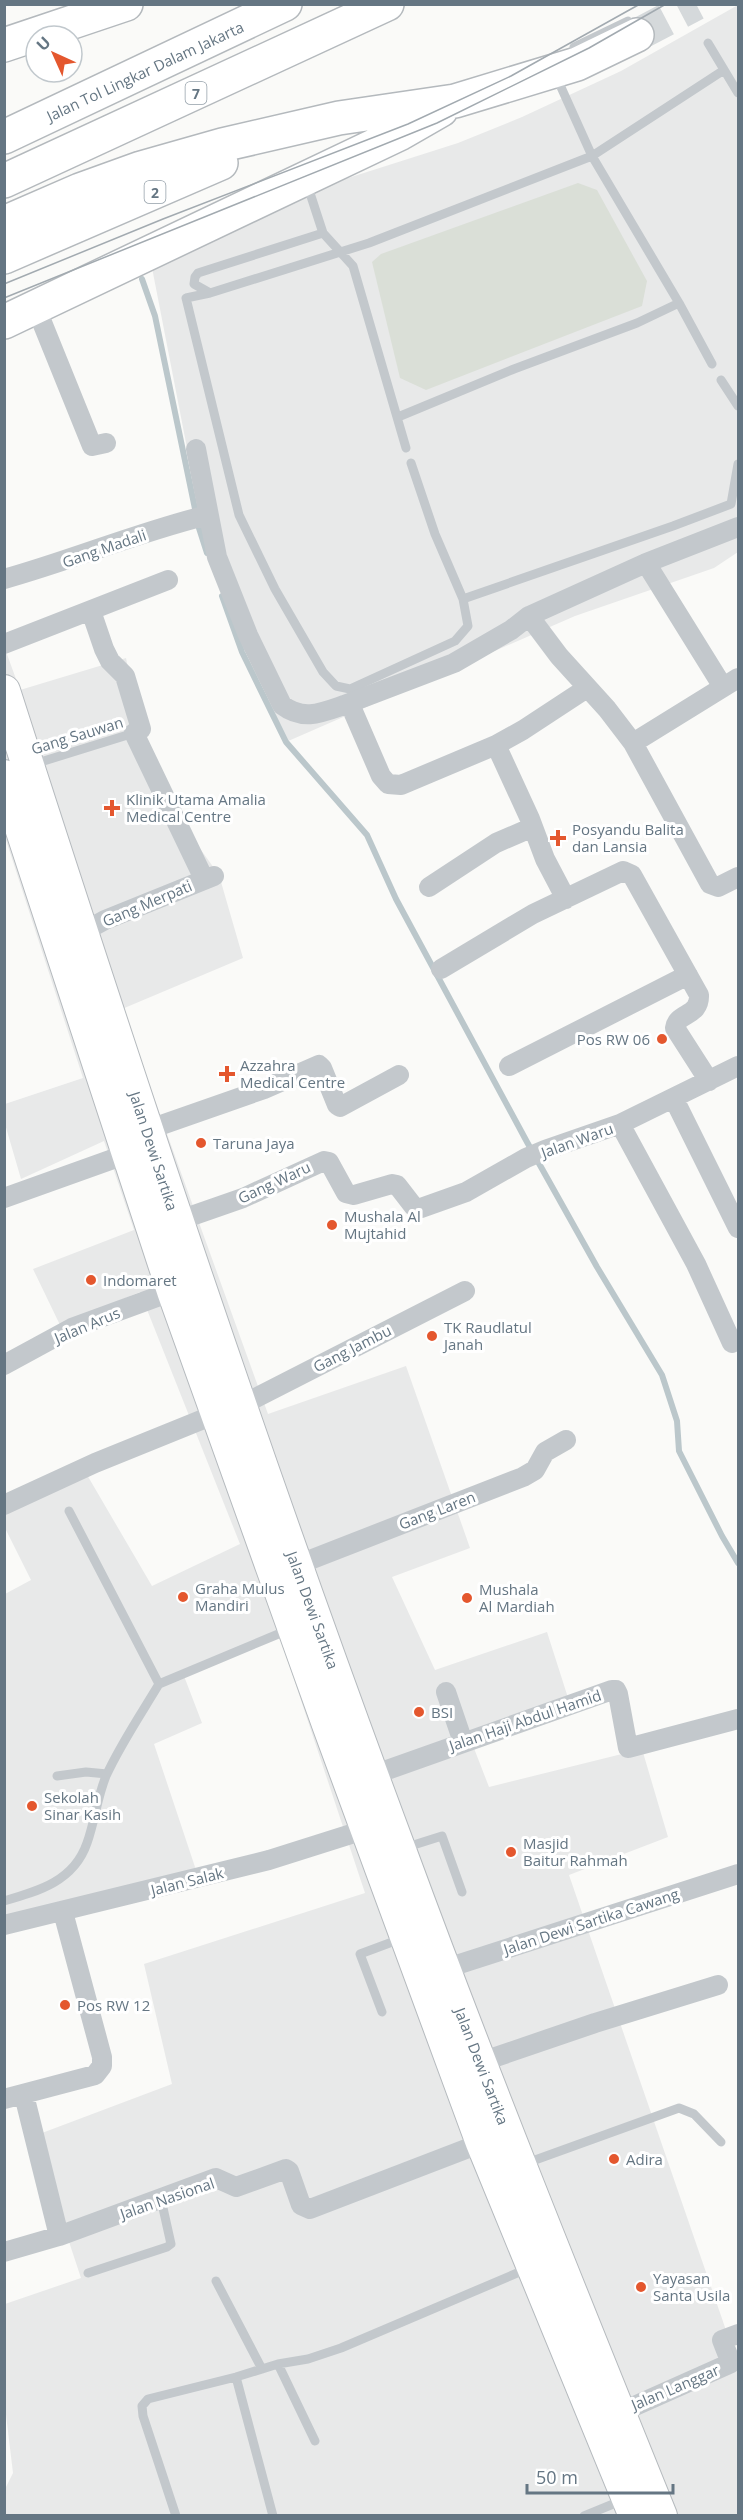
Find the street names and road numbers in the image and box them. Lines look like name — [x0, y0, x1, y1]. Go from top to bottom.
street label: Jalan Tol Lingkar Dalam Jakarta — [41, 16, 247, 126]
road number: 7 — [186, 82, 206, 104]
road number: 2 — [144, 181, 166, 203]
street label: Gang Madali — [59, 524, 149, 572]
street label: Gang Sauwan — [28, 711, 126, 759]
street label: Gang Merpati — [99, 875, 195, 931]
street label: Jalan Dewi Sartika — [125, 1087, 183, 1213]
street label: Jalan Waru — [536, 1118, 616, 1163]
street label: Gang Waru — [234, 1156, 314, 1208]
street label: Jalan Arus — [49, 1302, 123, 1349]
street label: Gang Jambu — [310, 1320, 394, 1376]
street label: Gang Laren — [396, 1486, 478, 1534]
street label: Jalan Dewi Sartika — [282, 1546, 344, 1672]
street label: Jalan Haji Abdul Hamid — [444, 1685, 604, 1756]
street label: Jalan Salak — [147, 1862, 225, 1900]
street label: Jalan Dewi Sartika Cawang — [499, 1883, 681, 1959]
street label: Jalan Dewi Sartika — [450, 2003, 514, 2128]
street label: Jalan Nasional — [115, 2173, 217, 2224]
street label: Jalan Langgar — [626, 2359, 722, 2415]

